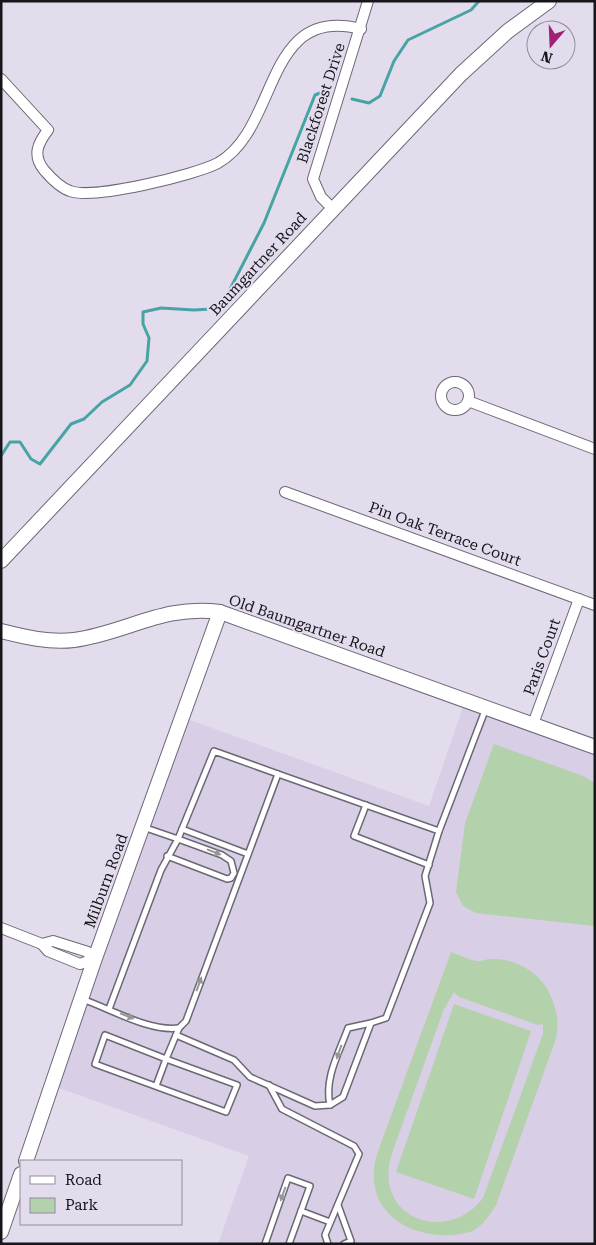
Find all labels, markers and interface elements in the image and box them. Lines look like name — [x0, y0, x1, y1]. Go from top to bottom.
north arrow — [526, 20, 576, 70]
street label: Blackforest Drive — [293, 41, 349, 165]
text: N — [539, 48, 554, 67]
street label: Baumgartner Road — [206, 209, 311, 319]
street label: Pin Oak Terrace Court — [366, 498, 524, 570]
street label: Old Baumgartner Road — [226, 591, 388, 661]
street label: Paris Court — [520, 616, 564, 698]
street label: Milburn Road — [81, 831, 132, 931]
one-way arrow — [207, 848, 222, 856]
one-way arrow — [195, 976, 203, 991]
one-way arrow — [120, 1012, 135, 1020]
one-way arrow — [335, 1045, 343, 1060]
legend — [20, 1160, 182, 1225]
text: Road — [65, 1171, 102, 1189]
one-way arrow — [279, 1186, 286, 1201]
text: Park — [65, 1196, 99, 1214]

